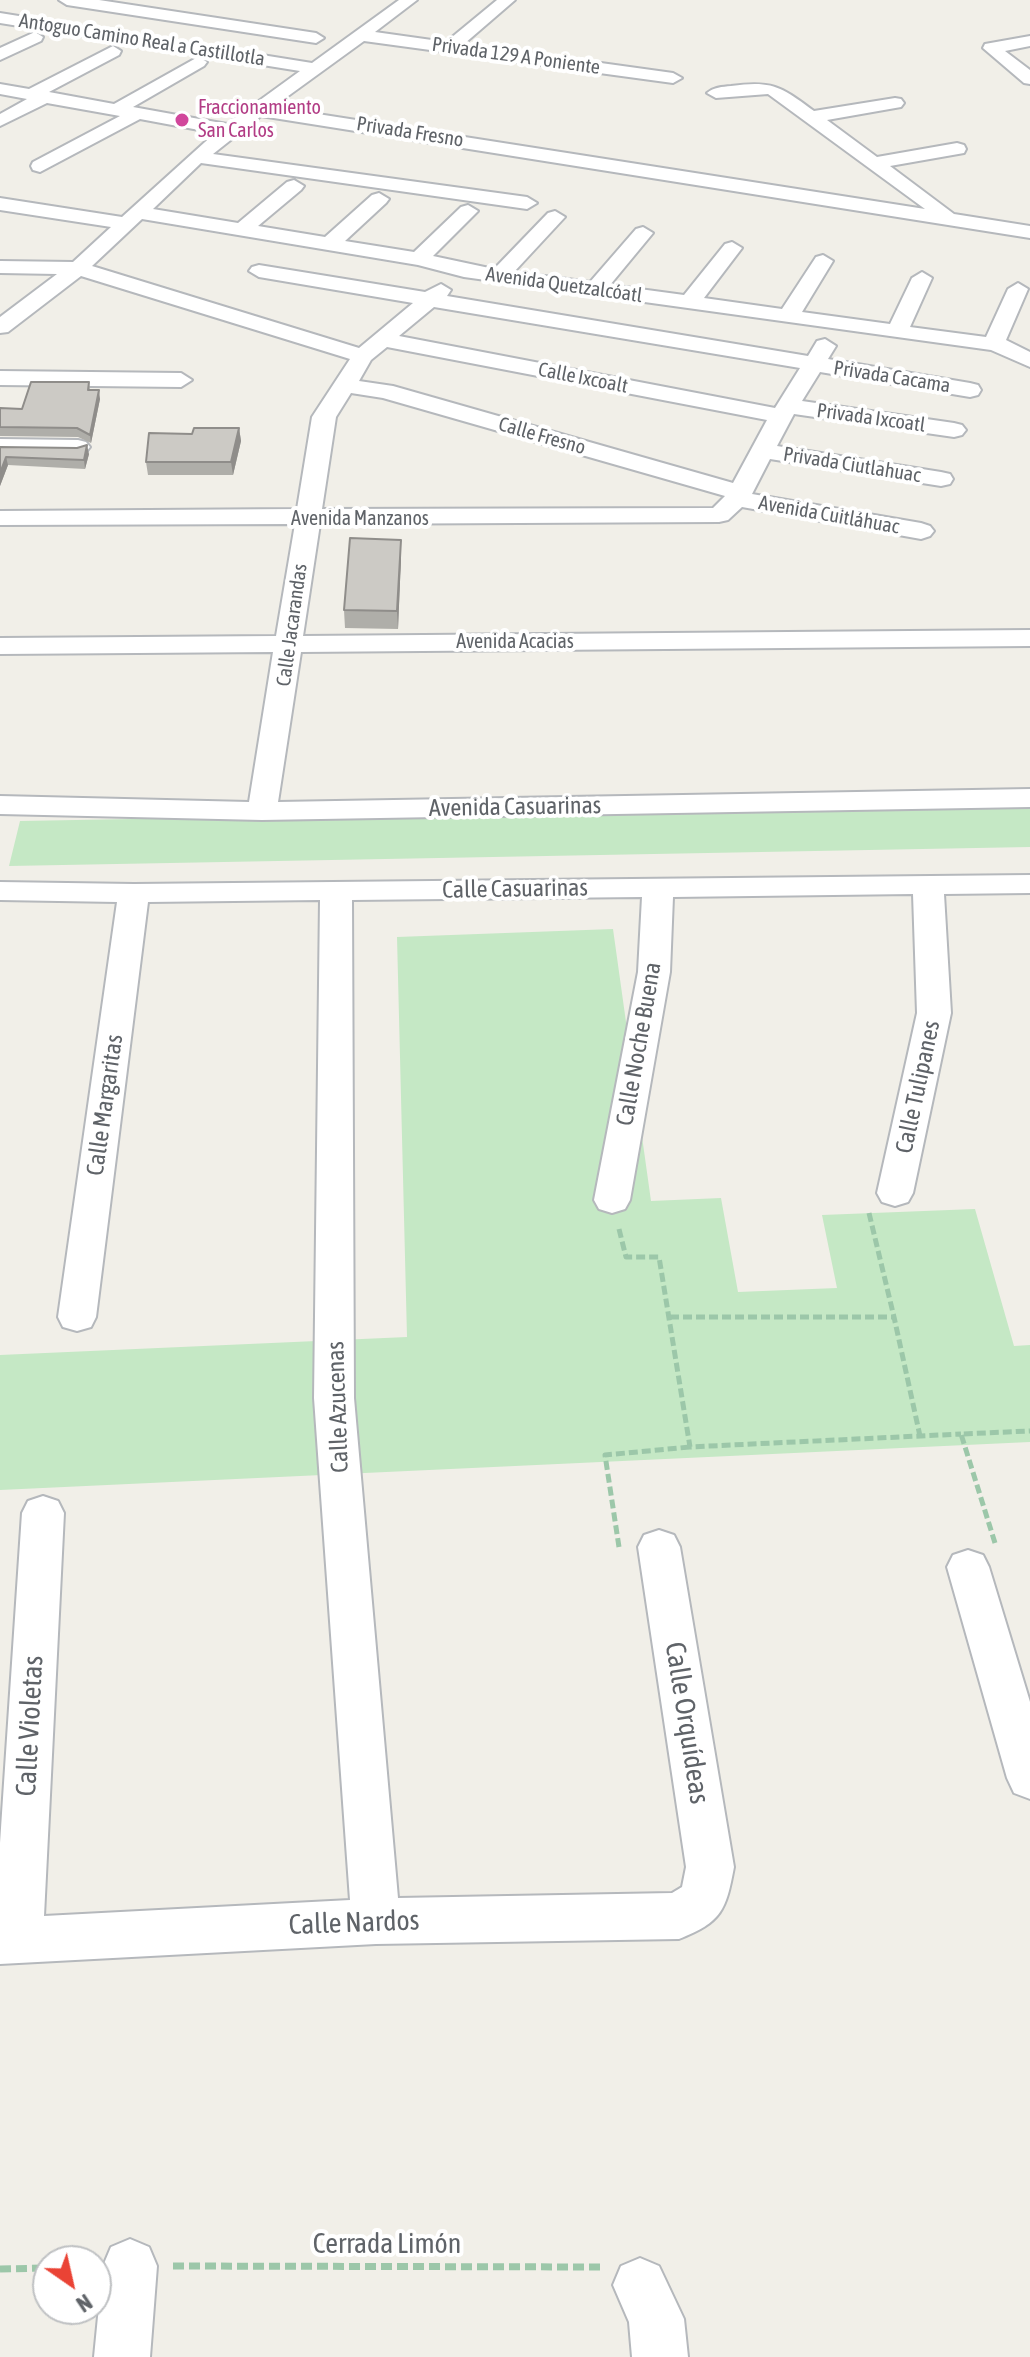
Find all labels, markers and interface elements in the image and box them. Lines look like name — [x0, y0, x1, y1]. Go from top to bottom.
street label: Antoguo Camino Real a Castillotla — [17, 9, 267, 71]
street label: Privada 129 A Poniente — [430, 32, 602, 80]
place label: Fraccionamiento San Carlos — [198, 96, 321, 143]
marker: Fraccionamiento San Carlos — [173, 111, 191, 129]
street label: Privada Fresno — [355, 112, 465, 152]
street label: Avenida Quetzalcóatl — [484, 262, 644, 308]
street label: Privada Cacama — [832, 356, 952, 398]
street label: Calle Ixcoalt — [536, 358, 630, 398]
street label: Privada Ixcoatl — [815, 399, 927, 437]
street label: Calle Fresno — [496, 412, 588, 460]
street label: Privada Ciutlahuac — [782, 442, 922, 488]
street label: Avenida Cuitláhuac — [757, 491, 901, 539]
street label: Avenida Manzanos — [291, 507, 429, 531]
street label: Calle Jacarandas — [272, 562, 312, 688]
street label: Avenida Acacias — [456, 630, 574, 654]
street label: Avenida Casuarinas — [429, 791, 601, 823]
street label: Calle Casuarinas — [442, 873, 588, 905]
street label: Calle Noche Buena — [610, 960, 668, 1128]
street label: Calle Tulipanes — [890, 1018, 946, 1156]
street label: Calle Margaritas — [81, 1033, 129, 1177]
street label: Calle Azucenas — [321, 1341, 355, 1473]
street label: Calle Orquídeas — [658, 1640, 716, 1806]
street label: Calle Violetas — [10, 1655, 50, 1797]
street label: Calle Nardos — [288, 1904, 420, 1942]
street label: Cerrada Limón — [313, 2227, 461, 2261]
north arrow — [32, 2245, 112, 2325]
text: N — [72, 2289, 97, 2318]

